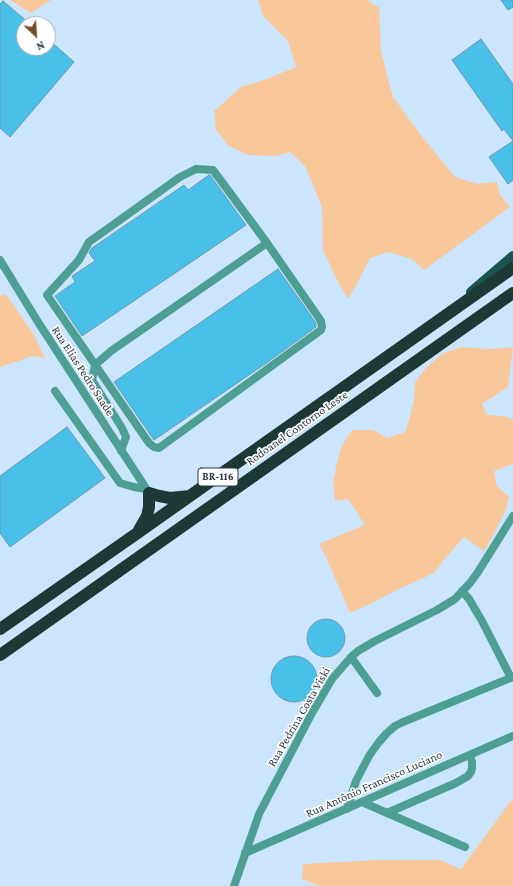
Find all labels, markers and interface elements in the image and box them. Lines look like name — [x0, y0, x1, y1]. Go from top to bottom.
north arrow — [16, 16, 56, 56]
text: N — [35, 39, 47, 53]
street label: Rua Elias Pedro Saade — [49, 324, 117, 418]
street label: Rodoanel Contorno Leste — [243, 387, 351, 469]
road number: BR-116 — [198, 468, 238, 486]
street label: Rua Pedrina Costa Viski — [265, 665, 333, 769]
street label: Rua Antônio Francisco Luciano — [304, 747, 444, 821]

